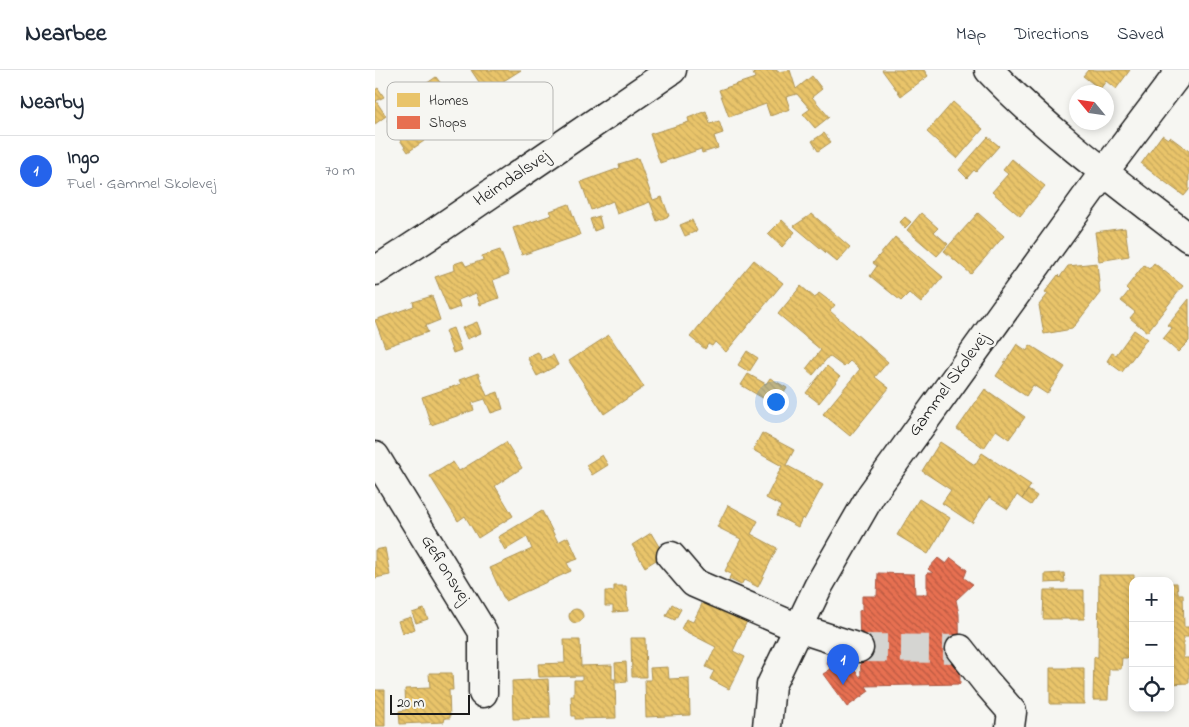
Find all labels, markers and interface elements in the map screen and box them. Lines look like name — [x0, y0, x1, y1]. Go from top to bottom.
text: Nearbee — [25, 17, 107, 52]
text: Map — [956, 22, 986, 48]
text: Directions — [1014, 22, 1089, 48]
text: Saved — [1117, 22, 1164, 48]
legend — [387, 82, 553, 140]
north arrow — [1069, 85, 1114, 130]
text: Nearby — [20, 88, 84, 118]
text: Homes — [429, 91, 469, 112]
text: Shops — [429, 113, 467, 134]
street label: Heimdalsvej — [469, 144, 556, 214]
text: Ingo — [67, 145, 99, 172]
text: 1 — [33, 159, 39, 183]
text: 70 m — [325, 159, 355, 183]
text: Fuel · Gammel Skolevej — [67, 172, 216, 196]
street label: Gammel Skolevej — [902, 327, 996, 442]
your location — [763, 389, 789, 415]
street label: Gefionsvej — [413, 530, 477, 610]
map controls — [1129, 577, 1174, 712]
button: + — [1129, 577, 1174, 622]
button: − — [1129, 622, 1174, 667]
pin: 1 — [827, 644, 859, 685]
button: locate — [1129, 667, 1174, 712]
scale bar — [390, 692, 470, 715]
text: 20 m — [397, 693, 424, 714]

